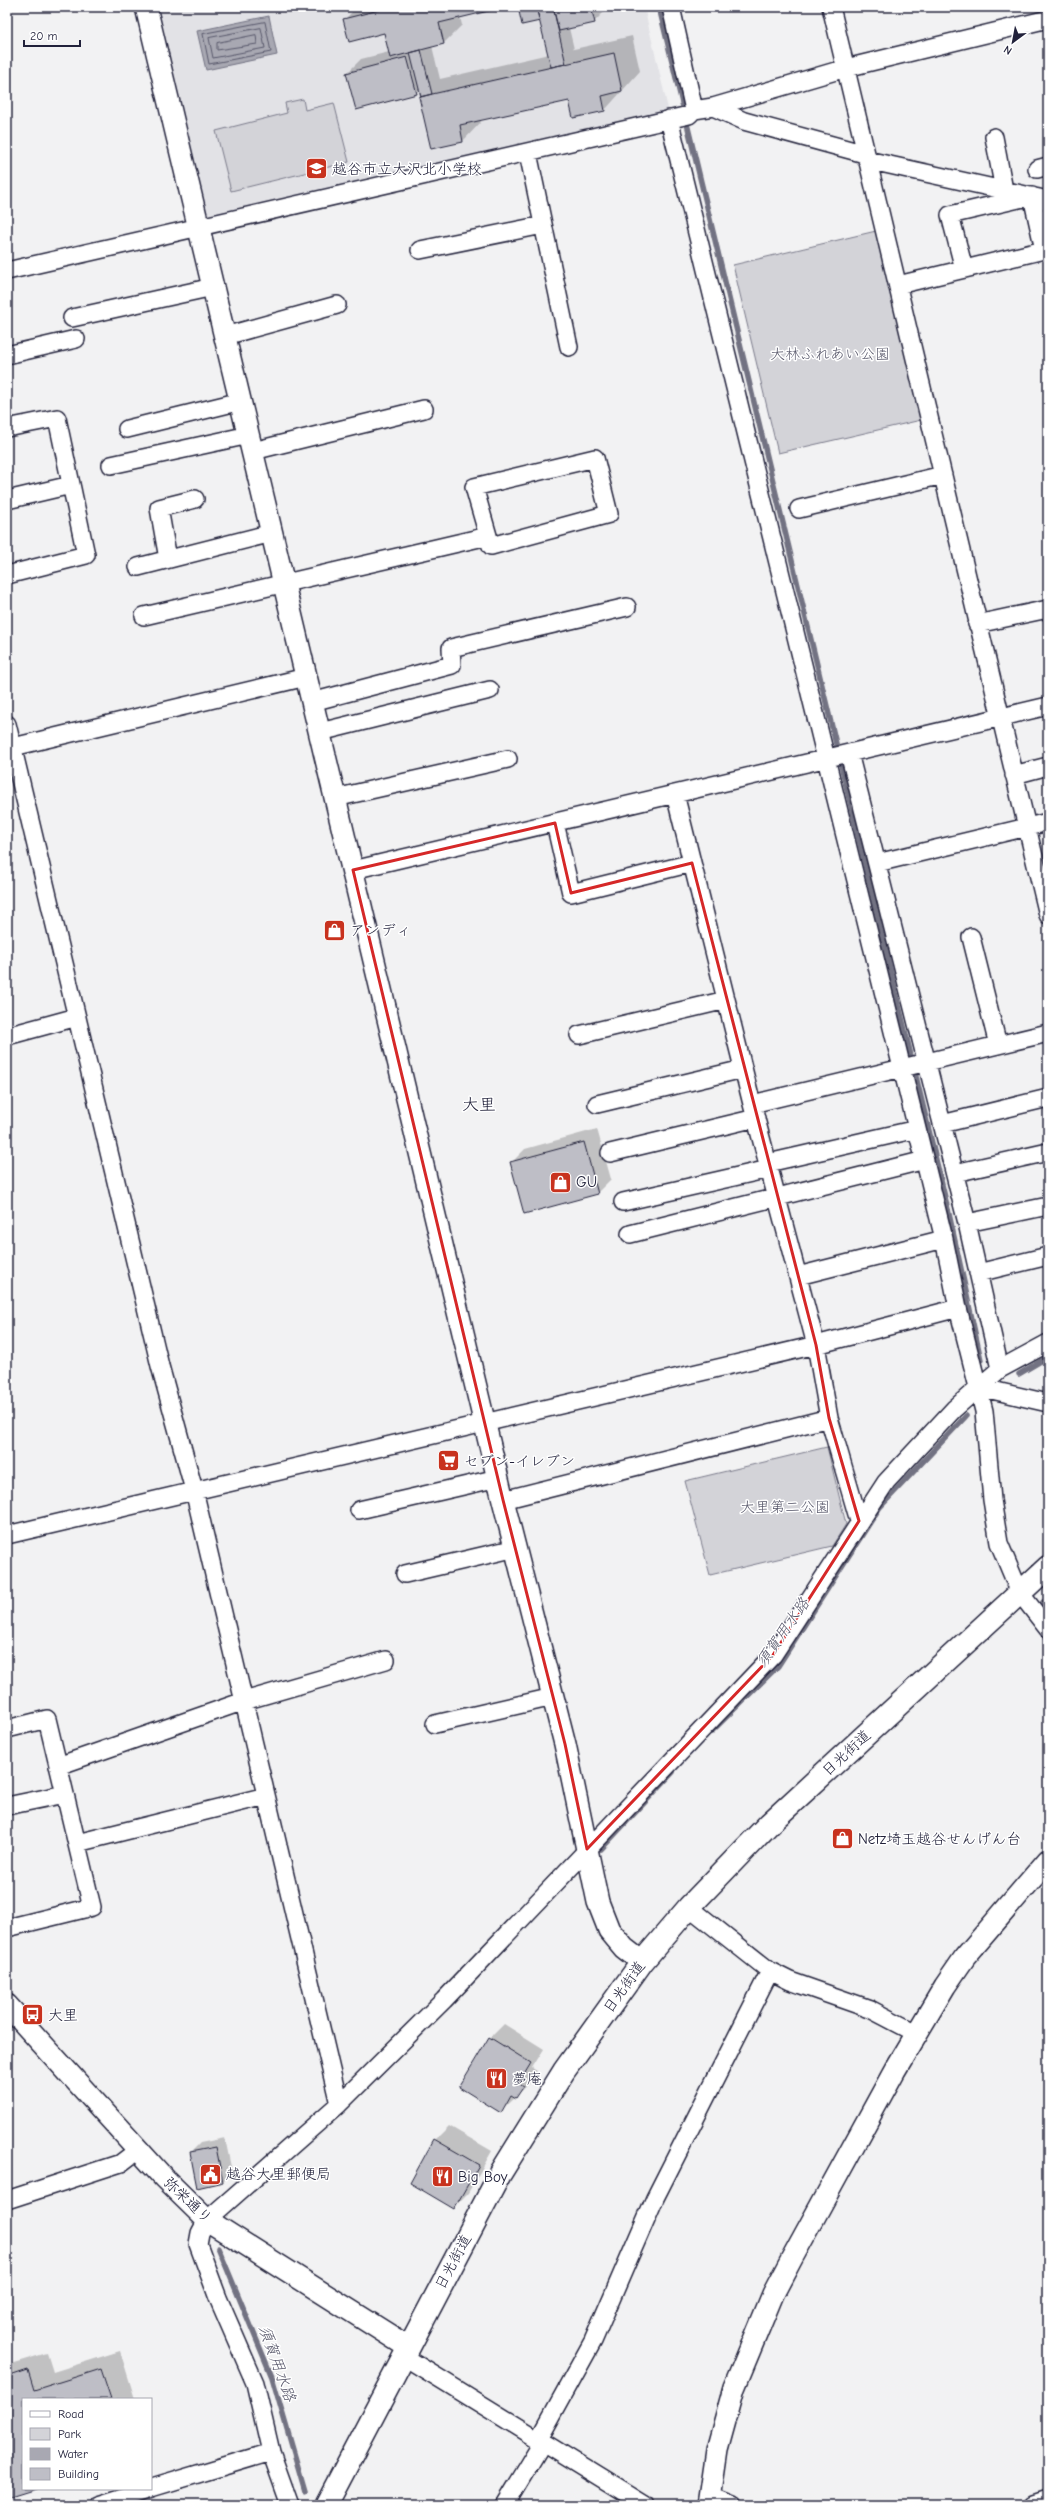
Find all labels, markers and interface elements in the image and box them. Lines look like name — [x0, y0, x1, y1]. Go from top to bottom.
scale bar — [24, 22, 80, 48]
north arrow — [993, 22, 1033, 62]
text: 20 m — [30, 29, 58, 43]
text: N — [1001, 43, 1014, 57]
school or university icon: 越谷市立大沢北小学校 — [304, 156, 330, 182]
place label: 越谷市立大沢北小学校 — [332, 160, 482, 178]
park label: 大林ふれあい公園 — [770, 345, 890, 363]
shop icon: アンディ — [321, 917, 347, 943]
place label: アンディ — [350, 921, 411, 939]
district label: 大里 — [462, 1095, 496, 1114]
shop icon: GU — [547, 1169, 573, 1195]
place label: GU — [576, 1173, 597, 1191]
supermarket icon: セブン-イレブン — [435, 1448, 461, 1474]
place label: セブン-イレブン — [464, 1452, 575, 1470]
park label: 大里第二公園 — [740, 1498, 830, 1516]
water label: 須賀用水路 — [752, 1594, 814, 1671]
street label: 日光街道 — [818, 1726, 874, 1780]
shop icon: Netz埼玉越谷せんげん台 — [830, 1826, 856, 1852]
place label: Netz埼玉越谷せんげん台 — [858, 1830, 1021, 1848]
street label: 日光街道 — [599, 1957, 649, 2017]
bus stop icon: 大里 — [19, 2002, 45, 2028]
place label: 大里 — [48, 2006, 78, 2024]
restaurant icon: 夢庵 — [484, 2066, 510, 2092]
place label: 夢庵 — [512, 2070, 542, 2088]
public building icon: 越谷大里郵便局 — [197, 2161, 223, 2187]
restaurant icon: Big Boy — [430, 2164, 456, 2190]
place label: 越谷大里郵便局 — [226, 2165, 331, 2183]
place label: Big Boy — [458, 2168, 508, 2186]
street label: 弥栄通り — [160, 2173, 216, 2227]
street label: 日光街道 — [431, 2231, 475, 2293]
water label: 須賀用水路 — [255, 2323, 300, 2405]
legend — [22, 2398, 152, 2490]
text: Road — [58, 2407, 84, 2421]
text: Park — [58, 2427, 81, 2441]
text: Water — [58, 2447, 88, 2461]
text: Building — [58, 2467, 99, 2481]

